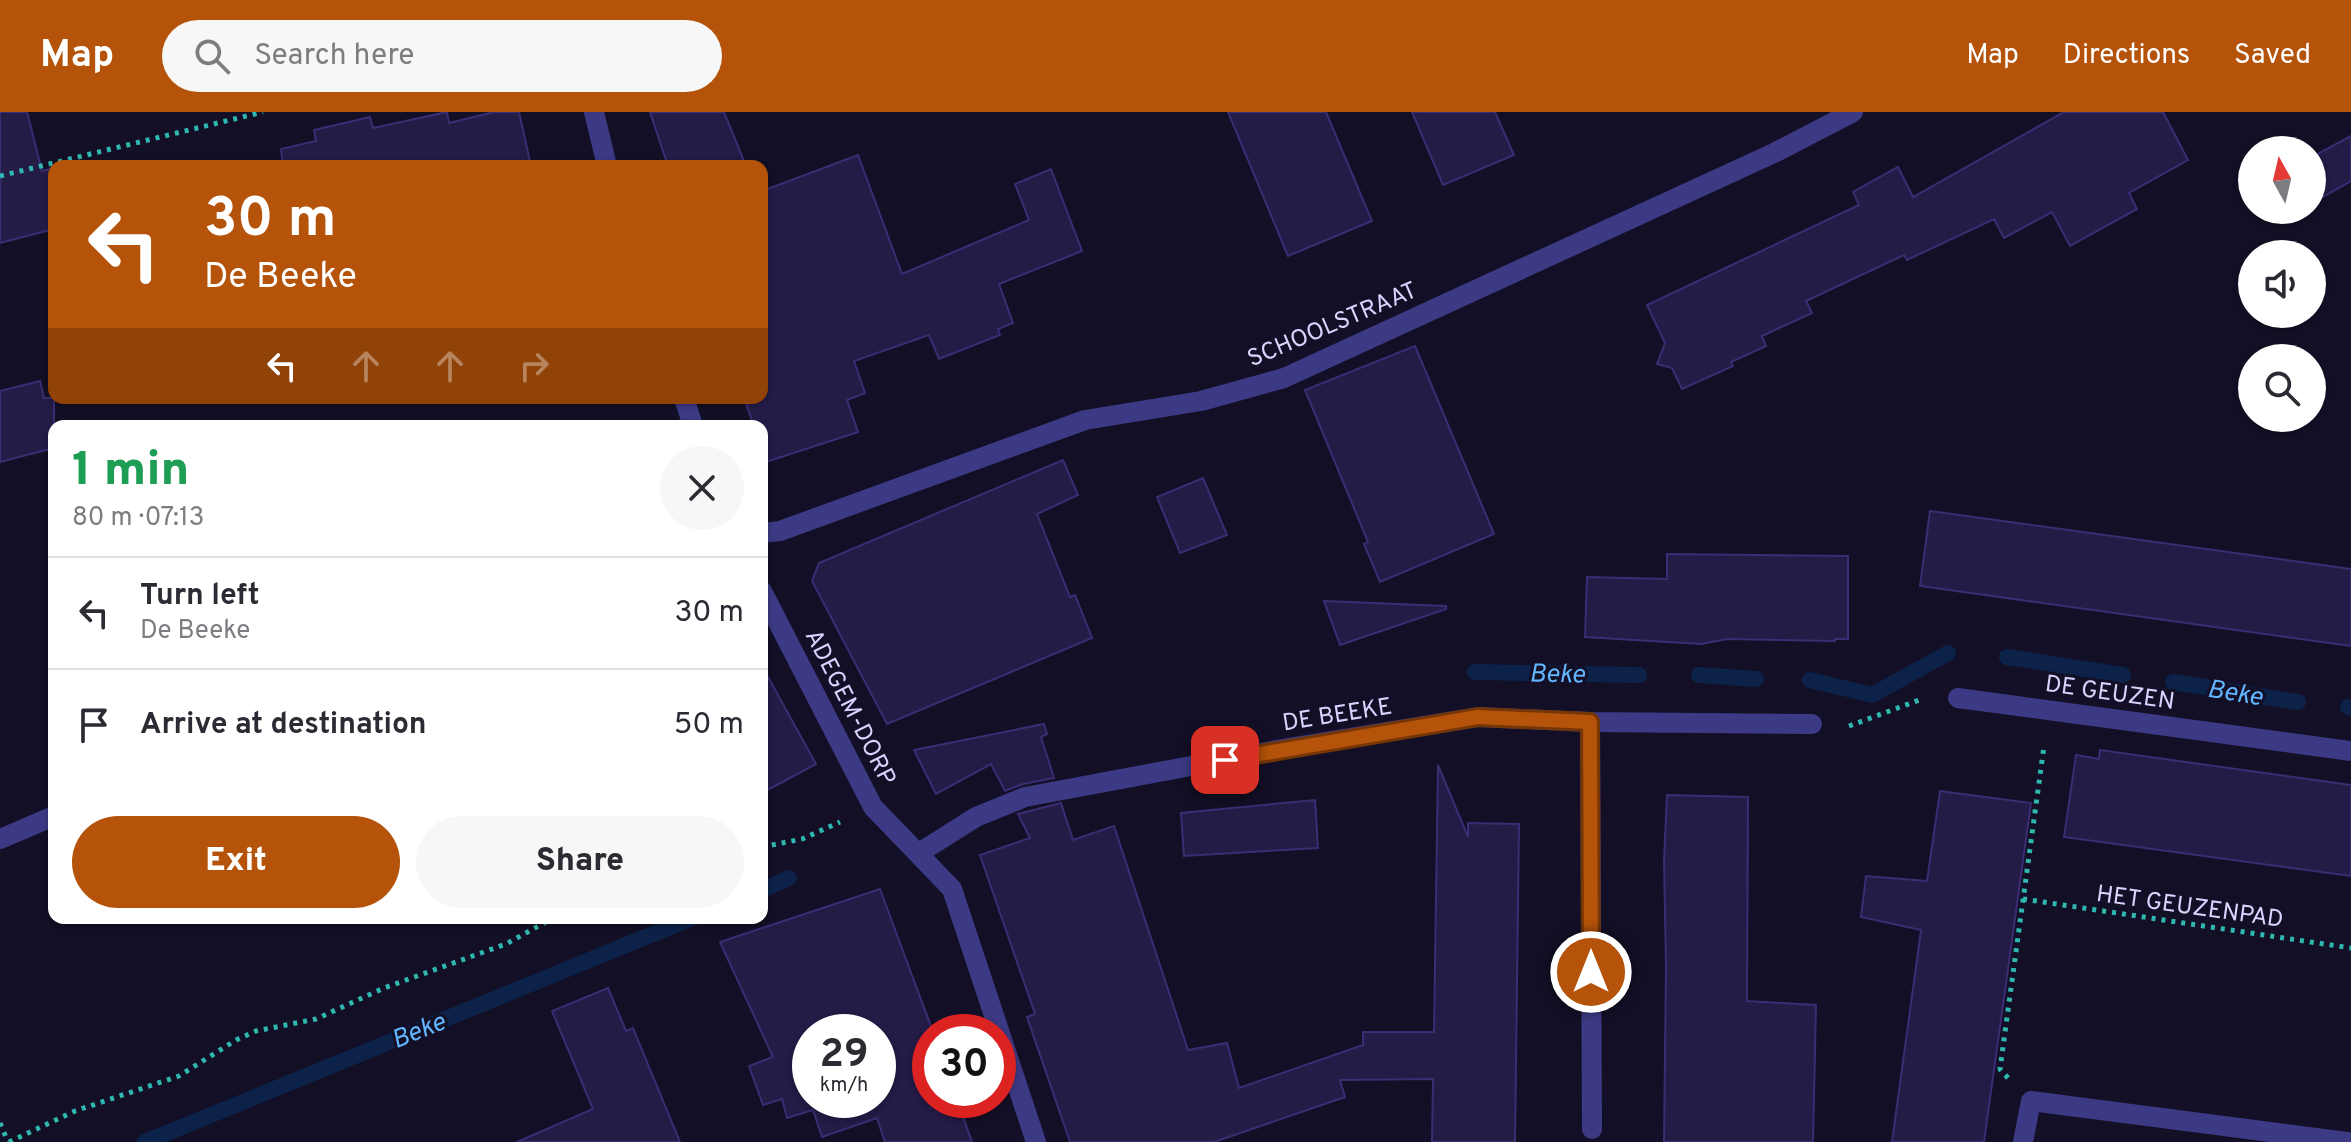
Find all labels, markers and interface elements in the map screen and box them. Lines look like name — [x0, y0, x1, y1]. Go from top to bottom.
search box — [162, 20, 722, 92]
text: Map — [40, 32, 114, 81]
icon: search — [190, 34, 234, 78]
text: Search here — [254, 38, 414, 75]
text: Map — [1966, 38, 2019, 74]
text: Directions — [2063, 38, 2190, 74]
text: Saved — [2234, 38, 2311, 74]
north arrow — [2238, 136, 2326, 224]
map controls — [2238, 136, 2326, 432]
text: 30 m — [204, 186, 337, 256]
icon: left — [72, 192, 176, 296]
button: sound — [2238, 240, 2326, 328]
text: De Beeke — [204, 255, 357, 301]
street label: SCHOOLSTRAAT — [1243, 277, 1422, 375]
icon: left — [260, 344, 304, 388]
icon: ahead — [344, 344, 388, 388]
icon: ahead — [428, 344, 472, 388]
icon: right — [512, 344, 556, 388]
button: search — [2238, 344, 2326, 432]
text: 1 min — [72, 442, 189, 502]
button: close — [660, 446, 744, 530]
text: 80 m · 07:13 — [72, 502, 204, 535]
text: Turn left — [140, 578, 260, 615]
icon: left — [72, 591, 116, 635]
text: 30 m — [675, 595, 744, 632]
text: De Beeke — [140, 615, 250, 648]
street label: ADEGEM-DORP — [797, 625, 901, 791]
water label: Beke — [1529, 659, 1586, 692]
street label: DE GEUZEN — [2043, 670, 2176, 718]
water label: Beke — [2205, 674, 2265, 715]
street label: DE BEEKE — [1280, 693, 1394, 739]
icon: arrive — [72, 703, 116, 747]
text: Arrive at destination — [140, 707, 426, 744]
text: 50 m — [674, 707, 744, 744]
pin — [1191, 726, 1259, 794]
icon: arrive — [1203, 738, 1247, 782]
button: Exit — [72, 816, 400, 908]
button: Share — [416, 816, 744, 908]
street label: HET GEUZENPAD — [2094, 880, 2285, 936]
position arrow — [1549, 930, 1633, 1014]
water label: Beke — [387, 1006, 451, 1058]
speed limit sign: 30 — [912, 1014, 1016, 1118]
text: 29 — [819, 1031, 869, 1081]
text: km/h — [820, 1073, 868, 1099]

